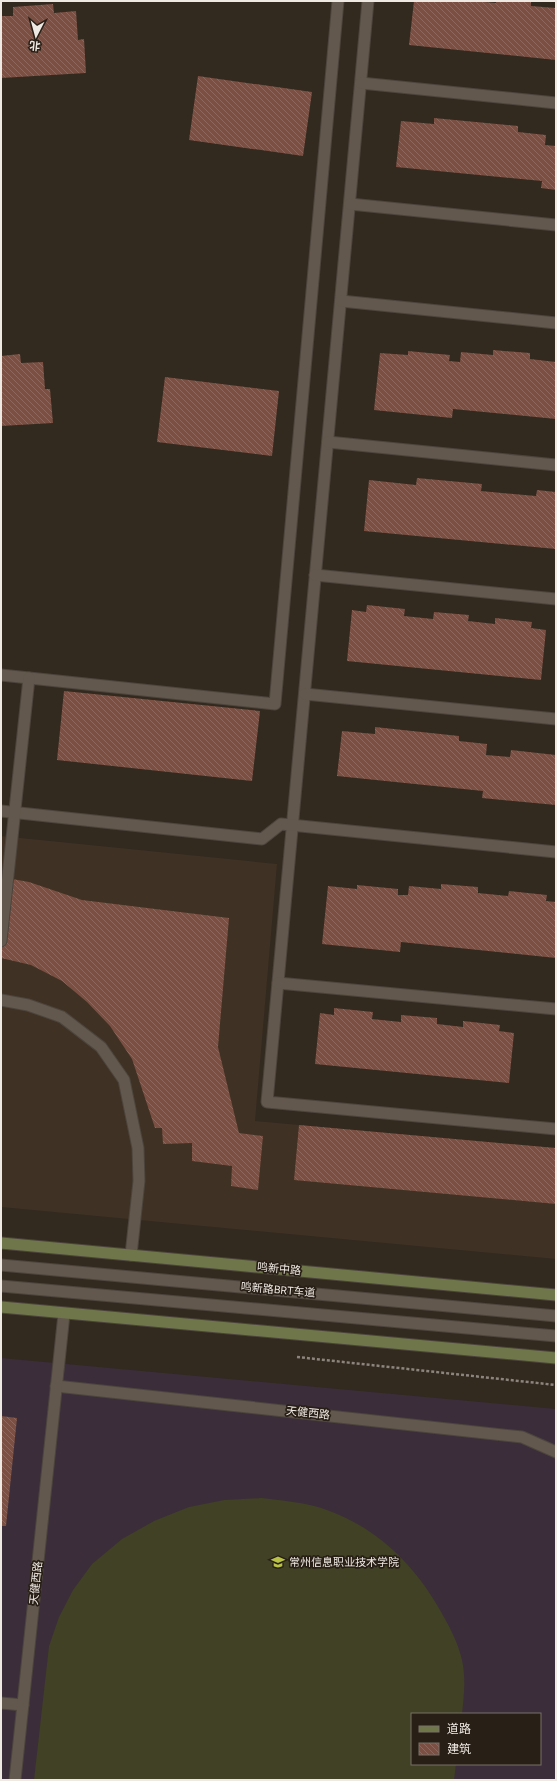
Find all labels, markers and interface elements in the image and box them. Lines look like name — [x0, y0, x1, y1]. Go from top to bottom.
north arrow — [16, 16, 56, 56]
text: 北 — [29, 38, 41, 52]
street label: 鸣新中路 — [257, 1261, 301, 1277]
street label: 鸣新路BRT车道 — [240, 1280, 316, 1300]
street label: 天健西路 — [285, 1404, 331, 1422]
school or university icon: 常州信息职业技术学院 — [270, 1554, 286, 1570]
place label: 常州信息职业技术学院 — [289, 1556, 399, 1569]
street label: 天健西路 — [27, 1560, 45, 1606]
legend — [411, 1713, 541, 1765]
text: 道路 — [447, 1722, 471, 1736]
text: 建筑 — [447, 1742, 471, 1756]

